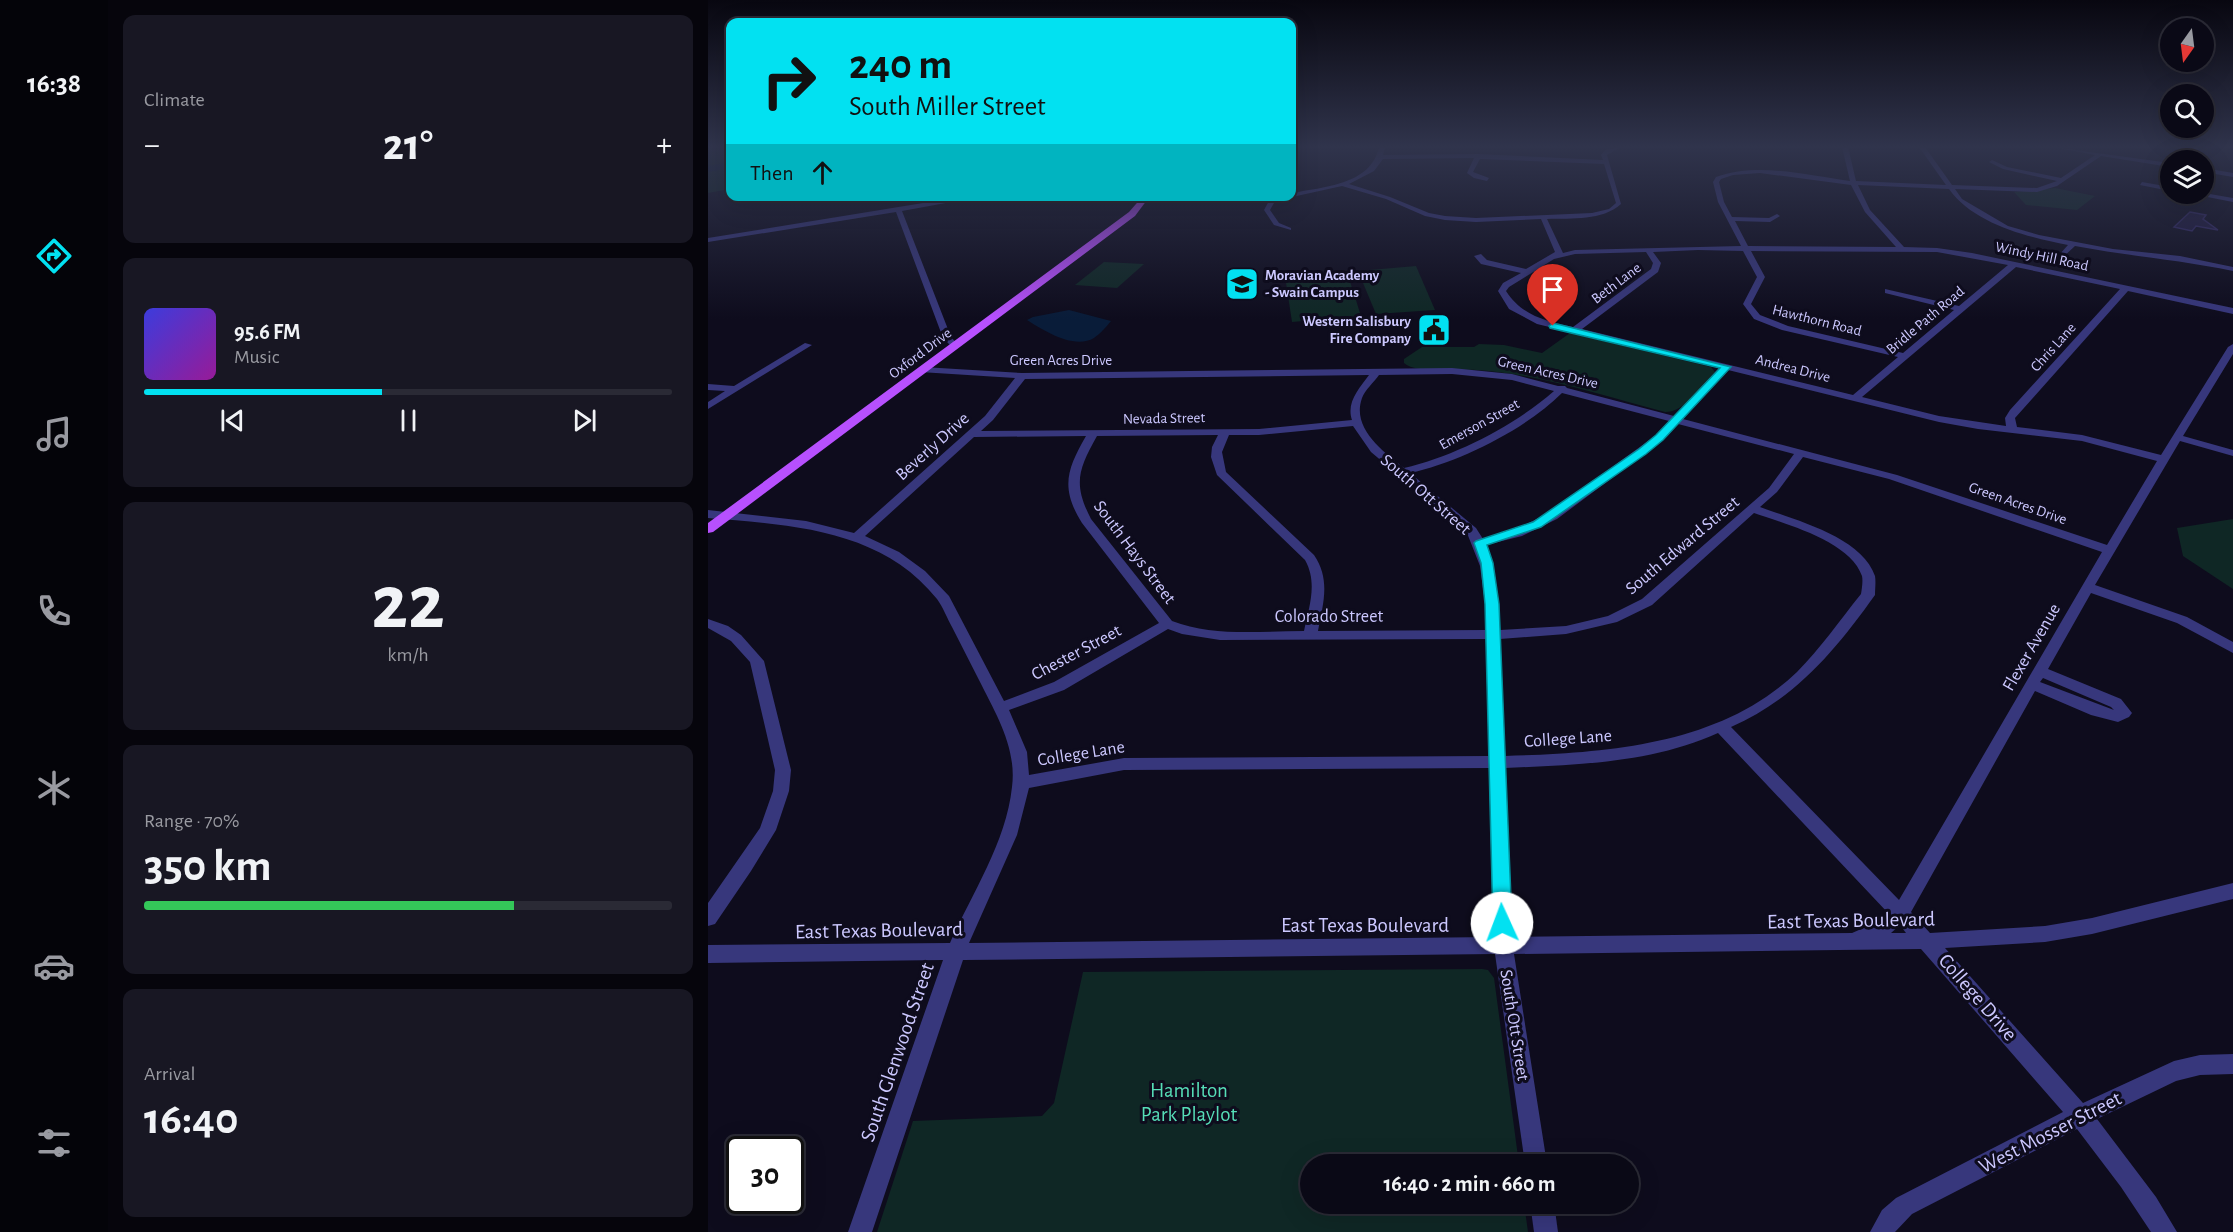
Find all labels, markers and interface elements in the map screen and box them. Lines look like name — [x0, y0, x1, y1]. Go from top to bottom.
north arrow — [2160, 18, 2214, 72]
map controls — [2160, 18, 2214, 204]
icon: right — [750, 42, 828, 120]
text: 240 m — [849, 44, 952, 86]
text: 16:38 — [27, 70, 81, 97]
button: search — [2160, 84, 2214, 138]
text: Climate — [144, 90, 205, 110]
text: South Miller Street — [849, 93, 1046, 120]
text: 21° — [383, 123, 433, 168]
text: − — [144, 129, 160, 162]
text: + — [656, 129, 672, 162]
button: layers — [2160, 150, 2214, 204]
icon: ahead — [806, 156, 839, 189]
text: Then — [750, 162, 794, 184]
icon: directions — [33, 235, 75, 277]
street label: Windy Hill Road — [1994, 239, 2090, 274]
street label: Beth Lane — [1589, 260, 1644, 307]
pin — [1527, 264, 1578, 326]
school or university icon: Moravian Academy - Swain Campus — [1224, 266, 1260, 302]
place label: Moravian Academy - Swain Campus — [1265, 268, 1380, 300]
icon: arrive — [1536, 273, 1569, 306]
street label: Bridle Path Road — [1884, 283, 1967, 357]
street label: Hawthorn Road — [1771, 302, 1863, 339]
public building icon: Western Salisbury Fire Company — [1416, 312, 1452, 348]
place label: Western Salisbury Fire Company — [1302, 314, 1411, 346]
street label: Chris Lane — [2028, 320, 2079, 375]
text: 95.6 FM — [234, 321, 300, 343]
street label: Oxford Drive — [886, 325, 954, 382]
text: Music — [234, 347, 280, 367]
street label: Andrea Drive — [1754, 352, 1832, 385]
street label: Green Acres Drive — [1010, 353, 1112, 368]
street label: Green Acres Drive — [1496, 354, 1600, 391]
street label: Emerson Street — [1437, 396, 1522, 453]
icon: previous — [216, 404, 249, 437]
icon: pause — [392, 404, 425, 437]
icon: next — [568, 404, 601, 437]
street label: Beverly Drive — [893, 409, 973, 484]
street label: Nevada Street — [1123, 410, 1206, 427]
icon: music — [33, 413, 75, 455]
street label: South Ott Street — [1377, 451, 1474, 539]
street label: Green Acres Drive — [1967, 480, 2069, 527]
street label: South Edward Street — [1622, 493, 1743, 598]
street label: South Hays Street — [1090, 498, 1179, 608]
text: 22 — [371, 565, 445, 643]
icon: phone — [33, 590, 75, 632]
street label: Flexer Avenue — [2000, 601, 2064, 694]
street label: Colorado Street — [1275, 608, 1383, 626]
street label: Chester Street — [1029, 622, 1124, 684]
text: km/h — [387, 645, 429, 665]
street label: College Lane — [1524, 727, 1613, 751]
street label: College Lane — [1036, 738, 1126, 770]
icon: climate — [33, 767, 75, 809]
text: Range · 70% — [144, 811, 240, 831]
text: 350 km — [144, 844, 272, 889]
position arrow — [1470, 891, 1534, 955]
street label: East Texas Boulevard — [1767, 909, 1935, 932]
street label: East Texas Boulevard — [1281, 915, 1449, 936]
street label: East Texas Boulevard — [795, 919, 963, 942]
icon: car — [33, 945, 75, 987]
street label: College Drive — [1934, 950, 2021, 1045]
street label: South Glenwood Street — [857, 960, 938, 1144]
street label: South Ott Street — [1496, 968, 1532, 1082]
text: Arrival — [144, 1064, 195, 1084]
park label: Hamilton Park Playlot — [1141, 1080, 1238, 1125]
street label: West Mosser Street — [1976, 1087, 2125, 1177]
text: 16:40 — [144, 1097, 238, 1142]
icon: filters — [33, 1122, 75, 1164]
speed limit sign: 30 — [726, 1136, 804, 1214]
text: 16:40 · 2 min · 660 m — [1383, 1173, 1556, 1195]

